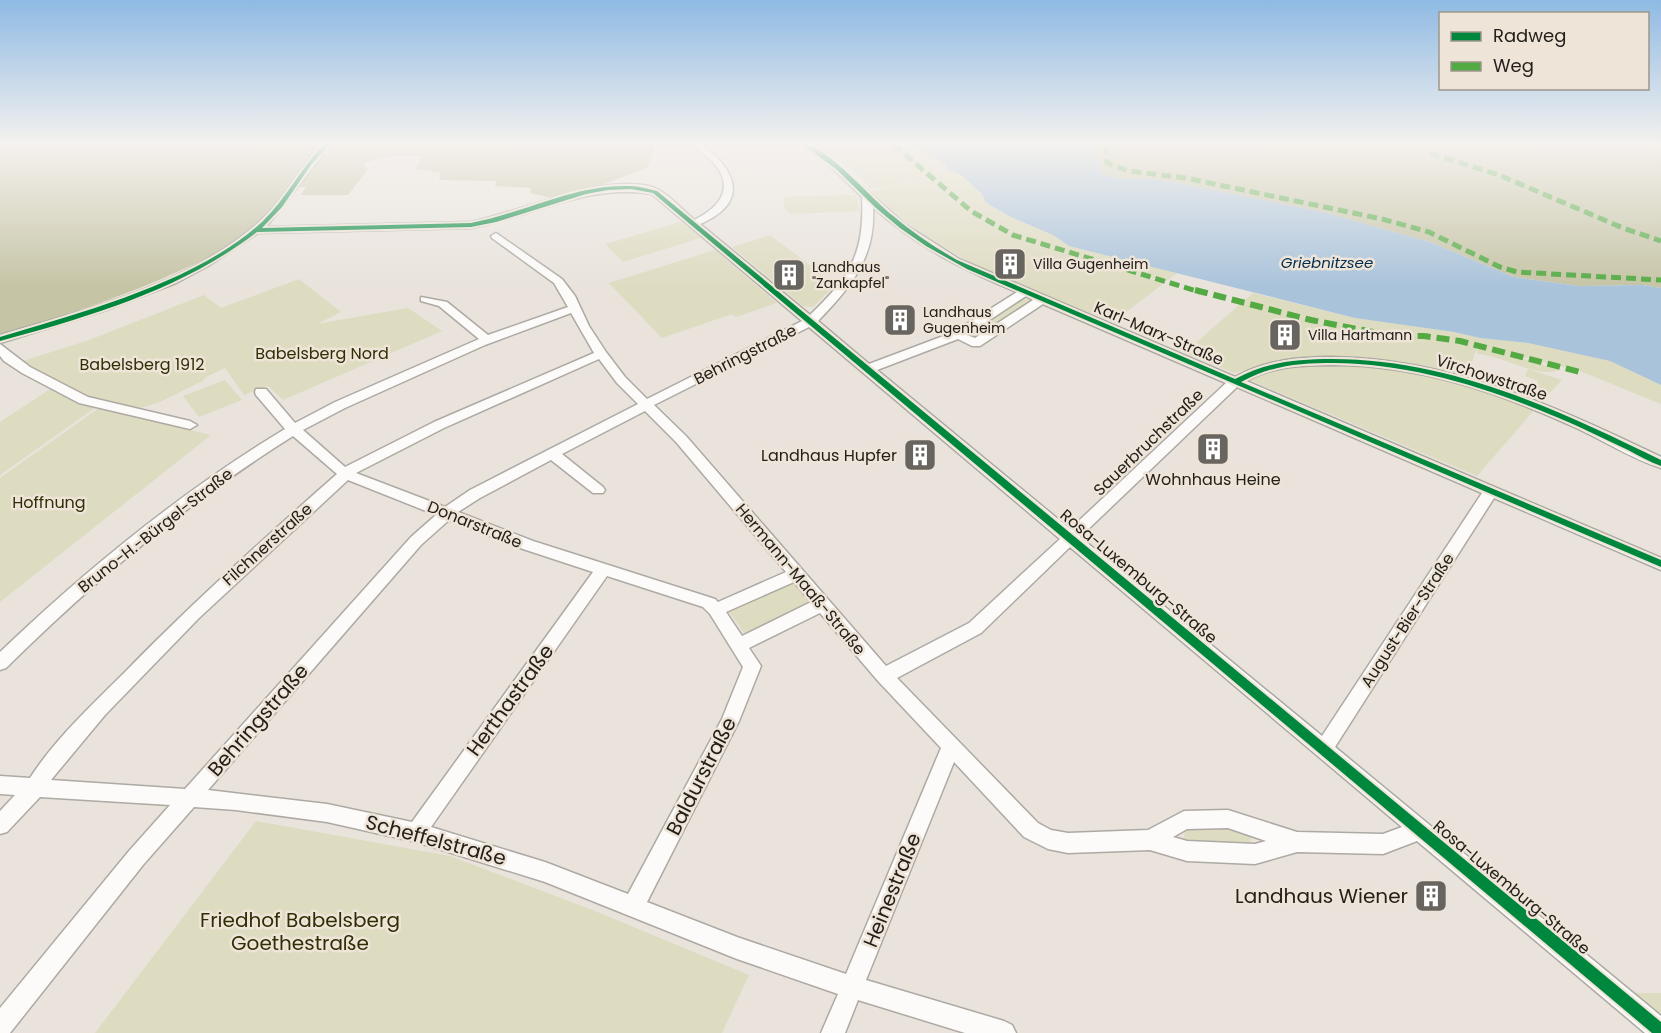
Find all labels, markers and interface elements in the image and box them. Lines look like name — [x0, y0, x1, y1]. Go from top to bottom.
legend — [1439, 12, 1649, 90]
text: Radweg — [1493, 23, 1566, 48]
text: Weg — [1493, 53, 1534, 78]
building icon: Villa Gugenheim — [992, 246, 1028, 282]
water label: Griebnitzsee — [1281, 252, 1373, 273]
place label: Villa Gugenheim — [1033, 254, 1148, 274]
building icon: Landhaus "Zankapfel" — [771, 257, 807, 293]
place label: Landhaus "Zankapfel" — [812, 257, 889, 293]
street label: Karl-Marx-Straße — [1090, 296, 1227, 371]
building icon: Landhaus Gugenheim — [882, 302, 918, 338]
place label: Landhaus Gugenheim — [923, 302, 1005, 338]
building icon: Villa Hartmann — [1267, 317, 1303, 353]
street label: Behringstraße — [690, 319, 801, 390]
place label: Villa Hartmann — [1308, 325, 1412, 345]
park label: Babelsberg Nord — [255, 342, 389, 365]
street label: Virchowstraße — [1433, 349, 1551, 406]
park label: Babelsberg 1912 — [80, 353, 204, 376]
street label: Sauerbruchstraße — [1088, 384, 1209, 501]
building icon: Wohnhaus Heine — [1195, 431, 1231, 467]
building icon: Landhaus Hupfer — [902, 437, 938, 473]
place label: Landhaus Hupfer — [761, 444, 897, 467]
street label: Bruno-H.-Bürgel-Straße — [73, 463, 238, 598]
place label: Wohnhaus Heine — [1145, 468, 1281, 491]
park label: Hoffnung — [12, 491, 86, 514]
street label: Donarstraße — [424, 495, 526, 554]
street label: Filchnerstraße — [217, 498, 317, 591]
street label: Hermann-Maaß-Straße — [730, 499, 871, 660]
street label: Rosa-Luxemburg-Straße — [1055, 504, 1222, 649]
street label: August-Bier-Straße — [1355, 548, 1460, 692]
street label: Herthastraße — [460, 638, 560, 762]
street label: Behringstraße — [201, 658, 315, 782]
street label: Baldurstraße — [659, 712, 743, 840]
street label: Scheffelstraße — [363, 808, 509, 872]
street label: Rosa-Luxemburg-Straße — [1428, 815, 1595, 960]
street label: Heinestraße — [856, 829, 928, 951]
building icon: Landhaus Wiener — [1413, 878, 1449, 914]
place label: Landhaus Wiener — [1235, 882, 1408, 910]
park label: Friedhof Babelsberg Goethestraße — [200, 906, 400, 957]

